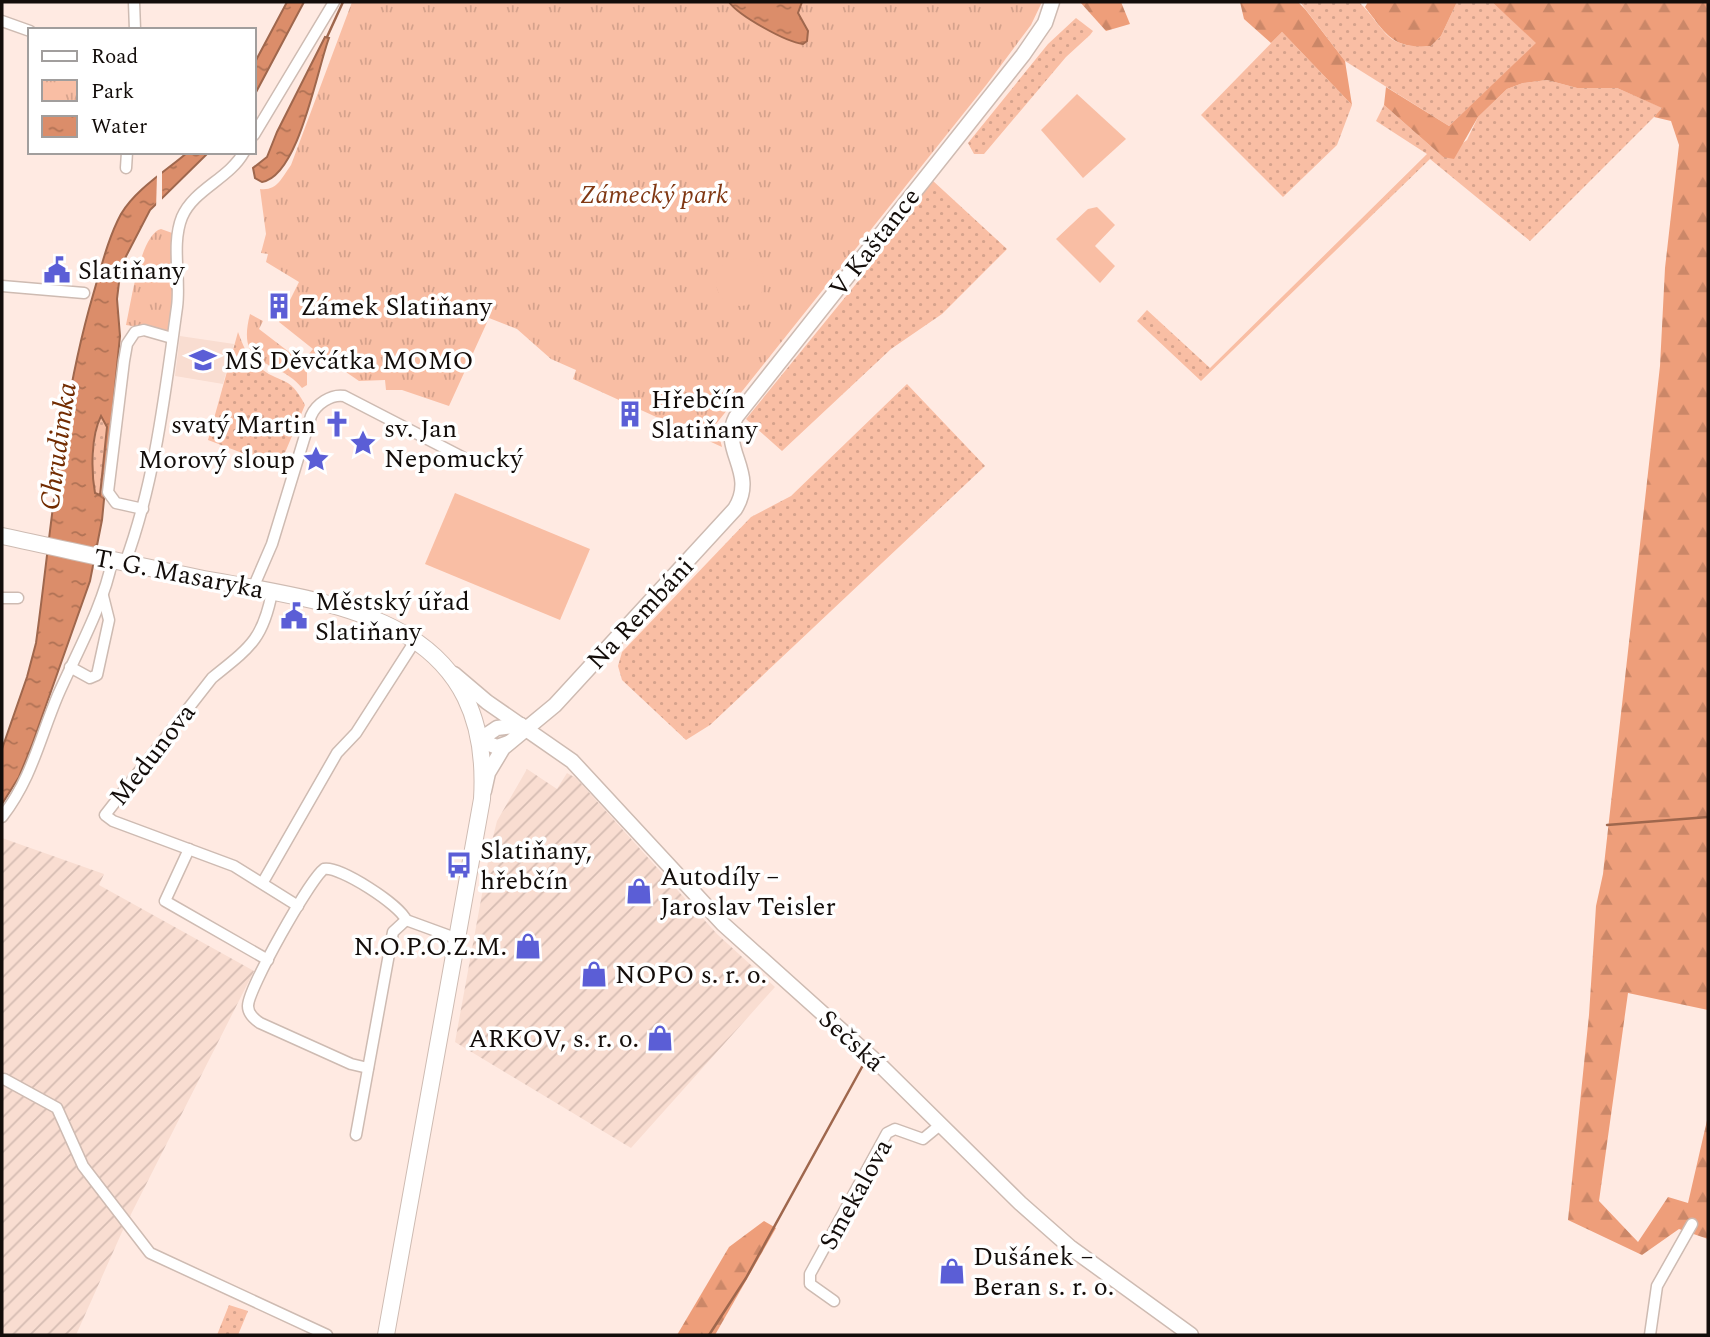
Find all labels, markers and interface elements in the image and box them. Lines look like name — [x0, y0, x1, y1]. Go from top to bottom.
legend — [28, 28, 256, 154]
text: Road — [91, 41, 138, 73]
text: Park — [91, 76, 135, 108]
text: Water — [91, 111, 147, 143]
park label: Zámecký park — [580, 175, 728, 215]
street label: V Kaštance — [819, 179, 930, 306]
place label: Slatiňany — [78, 251, 186, 291]
public building icon: Slatiňany — [42, 255, 72, 285]
place label: Zámek Slatiňany — [300, 287, 494, 327]
building icon: Zámek Slatiňany — [264, 291, 294, 321]
place label: MŠ Děvčátka MOMO — [224, 341, 474, 381]
school or university icon: MŠ Děvčátka MOMO — [188, 345, 218, 375]
water label: Chrudimka — [28, 379, 89, 513]
place label: Hřebčín Slatiňany — [651, 380, 759, 450]
building icon: Hřebčín Slatiňany — [615, 399, 645, 429]
place label: svatý Martin — [171, 405, 316, 445]
church icon: svatý Martin — [322, 409, 352, 439]
place label: sv. Jan Nepomucký — [384, 409, 524, 479]
place icon: sv. Jan Nepomucký — [348, 428, 378, 458]
place label: Morový sloup — [138, 440, 295, 480]
place icon: Morový sloup — [301, 444, 331, 474]
street label: T. G. Masaryka — [90, 538, 268, 610]
street label: Na Rembáni — [578, 548, 704, 679]
place label: Městský úřad Slatiňany — [315, 582, 470, 652]
public building icon: Městský úřad Slatiňany — [279, 601, 309, 631]
street label: Medunova — [100, 694, 206, 815]
place label: Slatiňany, hřebčín — [480, 831, 592, 901]
bus stop icon: Slatiňany, hřebčín — [444, 850, 474, 880]
place label: Autodíly – Jaroslav Teisler — [660, 857, 836, 927]
shop icon: Autodíly – Jaroslav Teisler — [624, 876, 654, 906]
place label: N.O.P.O.Z.M. — [353, 927, 507, 967]
shop icon: N.O.P.O.Z.M. — [513, 931, 543, 961]
place label: NOPO s. r. o. — [615, 955, 767, 995]
shop icon: NOPO s. r. o. — [579, 959, 609, 989]
street label: Sečská — [809, 1000, 894, 1082]
place label: ARKOV, s. r. o. — [468, 1019, 639, 1059]
shop icon: ARKOV, s. r. o. — [645, 1023, 675, 1053]
street label: Smekalova — [809, 1131, 903, 1258]
place label: Dušánek – Beran s. r. o. — [973, 1237, 1114, 1307]
shop icon: Dušánek – Beran s. r. o. — [937, 1256, 967, 1286]

